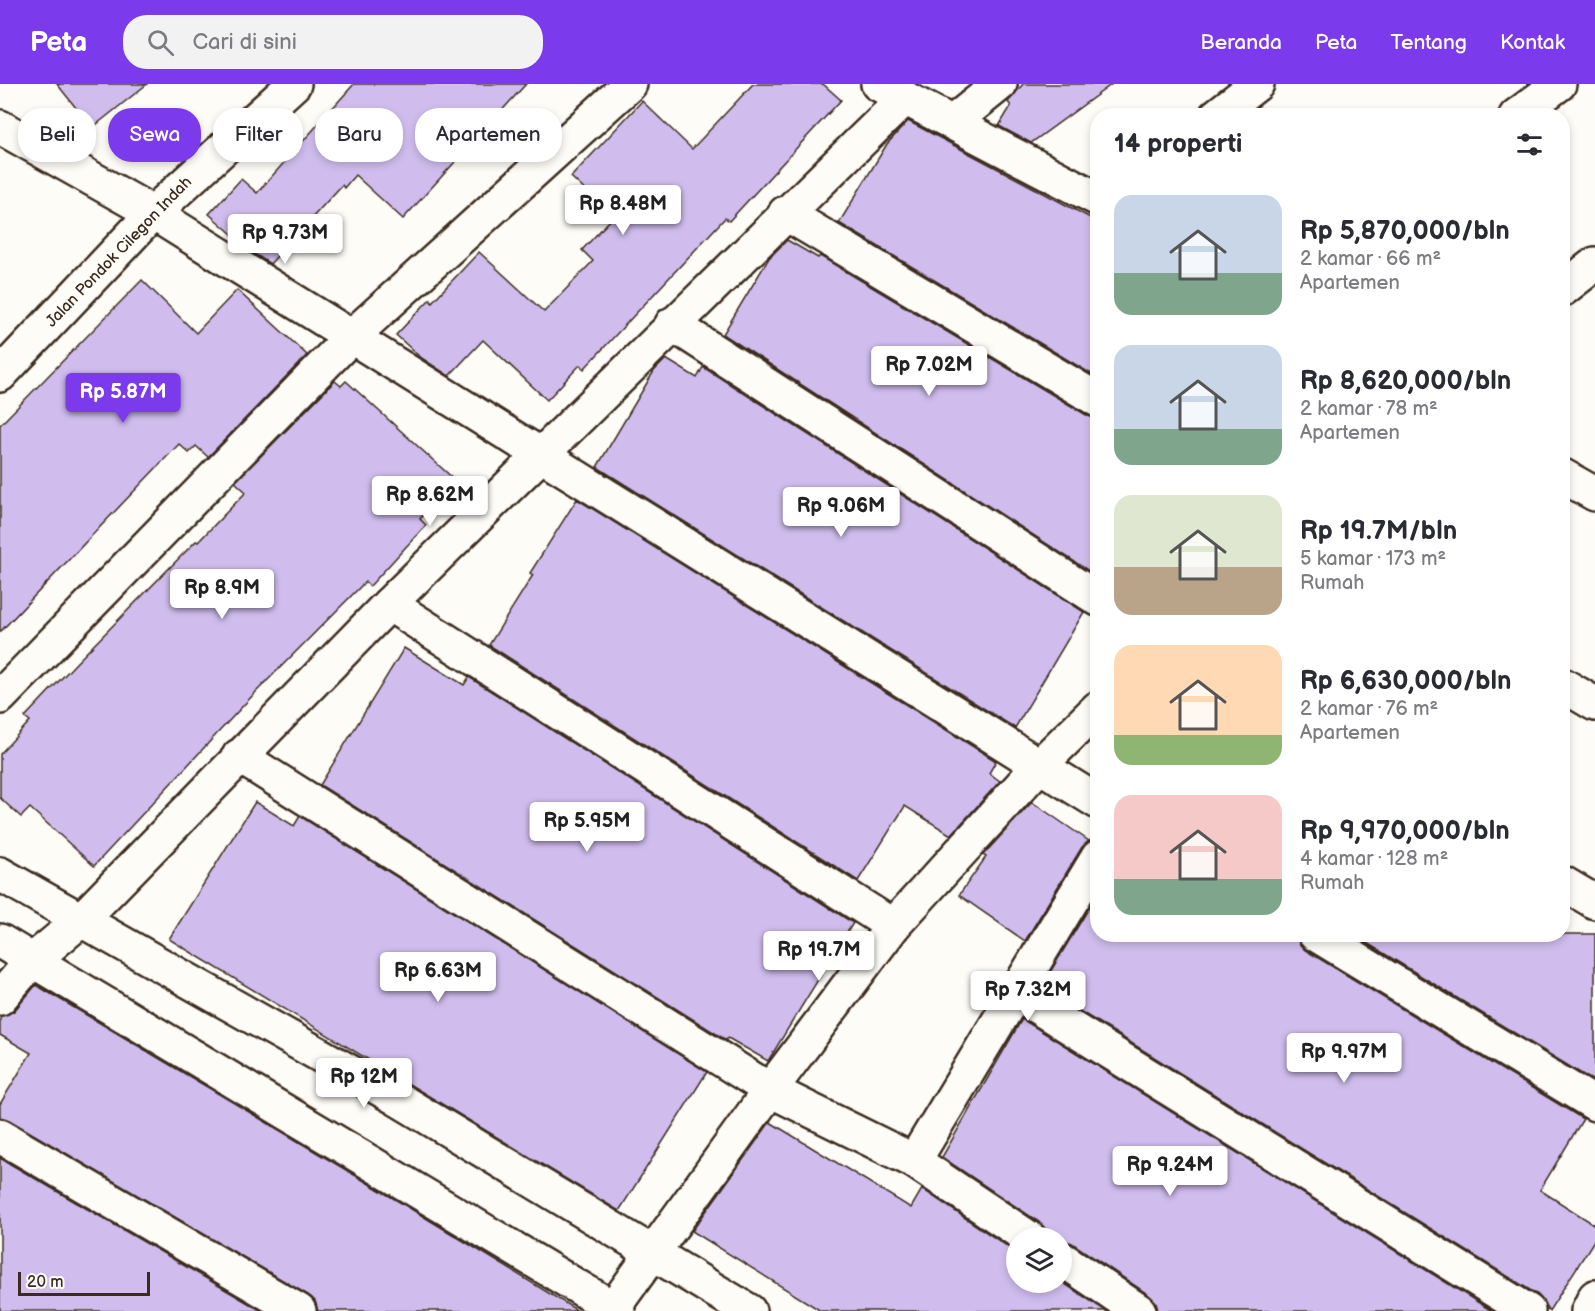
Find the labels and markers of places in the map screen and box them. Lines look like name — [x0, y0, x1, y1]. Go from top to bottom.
pin: Rp 8.48M — [561, 185, 685, 236]
pin: Rp 9.73M — [223, 214, 347, 265]
pin: Rp 7.02M — [867, 346, 991, 397]
pin: Rp 5.87M — [61, 373, 185, 424]
pin: Rp 8.62M — [368, 476, 492, 527]
pin: Rp 9.06M — [779, 487, 903, 538]
pin: Rp 8.9M — [167, 569, 277, 620]
pin: Rp 5.95M — [525, 802, 649, 853]
pin: Rp 19.7M — [757, 931, 881, 982]
pin: Rp 6.63M — [376, 952, 500, 1003]
pin: Rp 7.32M — [966, 971, 1090, 1022]
pin: Rp 9.97M — [1282, 1033, 1406, 1084]
pin: Rp 12M — [315, 1058, 413, 1109]
pin: Rp 9.24M — [1108, 1146, 1232, 1197]

